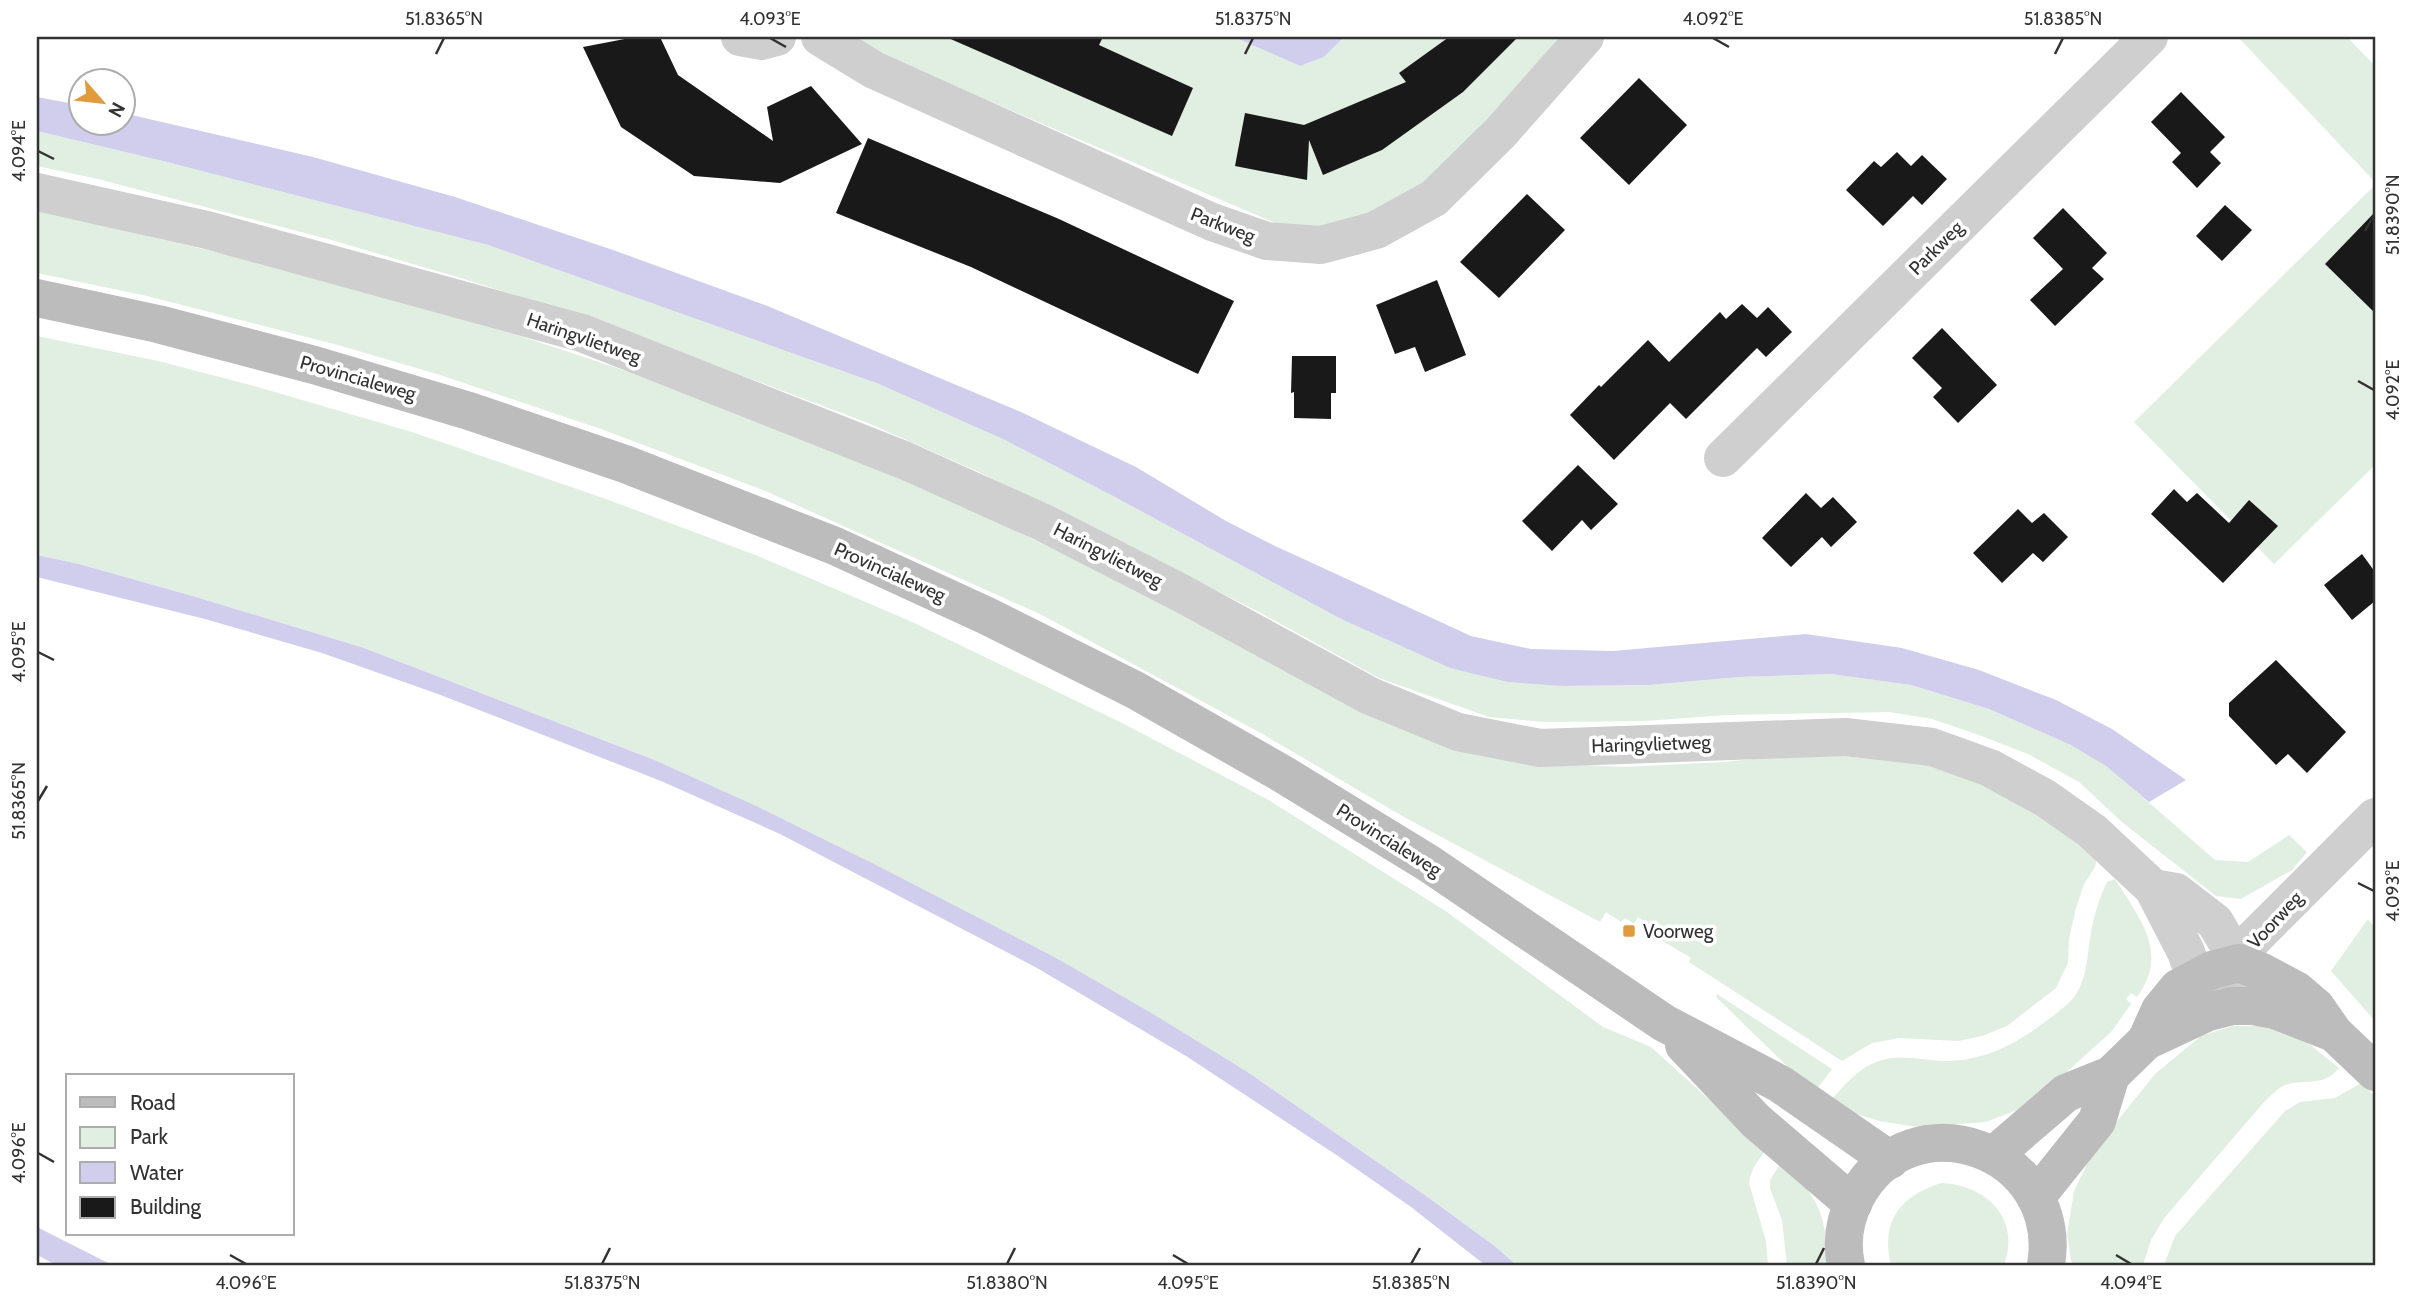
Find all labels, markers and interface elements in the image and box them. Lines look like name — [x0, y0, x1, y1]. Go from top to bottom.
text: 51.8365°N — [405, 8, 483, 30]
text: 4.093°E — [739, 8, 801, 30]
text: 51.8375°N — [1215, 8, 1291, 30]
text: 4.092°E — [1682, 8, 1744, 30]
text: 51.8385°N — [2024, 8, 2102, 30]
north arrow — [66, 66, 136, 136]
text: N — [103, 98, 130, 121]
text: 4.094°E — [8, 120, 30, 182]
text: 51.8390°N — [2382, 175, 2404, 255]
street label: Parkweg — [1188, 202, 1259, 248]
street label: Parkweg — [1904, 216, 1968, 280]
street label: Haringvlietweg — [524, 308, 645, 368]
street label: Provincialeweg — [297, 350, 419, 406]
text: 4.092°E — [2382, 359, 2404, 421]
street label: Haringvlietweg — [1050, 518, 1167, 593]
street label: Provincialeweg — [831, 537, 950, 607]
text: 4.095°E — [8, 621, 30, 683]
street label: Haringvlietweg — [1591, 730, 1712, 758]
text: 51.8365°N — [8, 762, 30, 840]
street label: Provincialeweg — [1332, 799, 1446, 882]
text: 4.093°E — [2382, 860, 2404, 922]
street label: Voorweg — [2243, 886, 2308, 954]
place label: Voorweg — [1643, 920, 1714, 943]
marker: Voorweg — [1621, 923, 1637, 939]
legend — [66, 1074, 294, 1236]
text: Road — [130, 1090, 176, 1115]
text: 4.096°E — [8, 1122, 30, 1184]
text: Park — [130, 1124, 168, 1149]
text: Water — [130, 1160, 184, 1185]
text: Building — [130, 1194, 202, 1219]
text: 4.096°E — [215, 1272, 277, 1294]
text: 51.8375°N — [564, 1272, 640, 1294]
text: 51.8380°N — [966, 1272, 1048, 1294]
text: 4.095°E — [1157, 1272, 1219, 1294]
text: 51.8385°N — [1372, 1272, 1450, 1294]
text: 51.8390°N — [1776, 1272, 1856, 1294]
text: 4.094°E — [2100, 1272, 2162, 1294]

